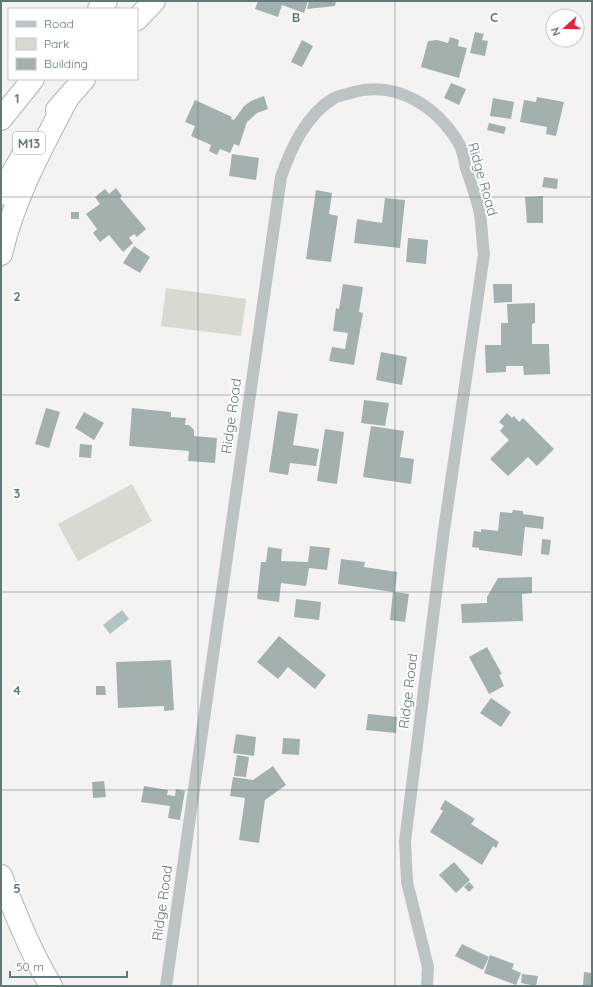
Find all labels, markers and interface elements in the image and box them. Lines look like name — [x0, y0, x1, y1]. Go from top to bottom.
legend — [8, 8, 138, 80]
north arrow — [545, 8, 585, 48]
text: B — [292, 9, 300, 25]
text: C — [490, 9, 498, 25]
text: Road — [44, 16, 74, 31]
text: N — [548, 25, 564, 38]
text: Park — [44, 36, 69, 51]
text: Building — [44, 56, 88, 71]
text: 1 — [14, 90, 20, 106]
road number: M13 — [13, 132, 45, 154]
street label: Ridge Road — [464, 140, 502, 218]
text: 2 — [13, 288, 21, 304]
street label: Ridge Road — [217, 377, 245, 455]
text: 3 — [14, 485, 21, 501]
street label: Ridge Road — [394, 652, 422, 730]
text: 4 — [13, 682, 21, 698]
street label: Ridge Road — [148, 864, 176, 942]
text: 5 — [13, 880, 21, 896]
scale bar — [10, 953, 127, 979]
text: 50 m — [16, 959, 44, 974]

